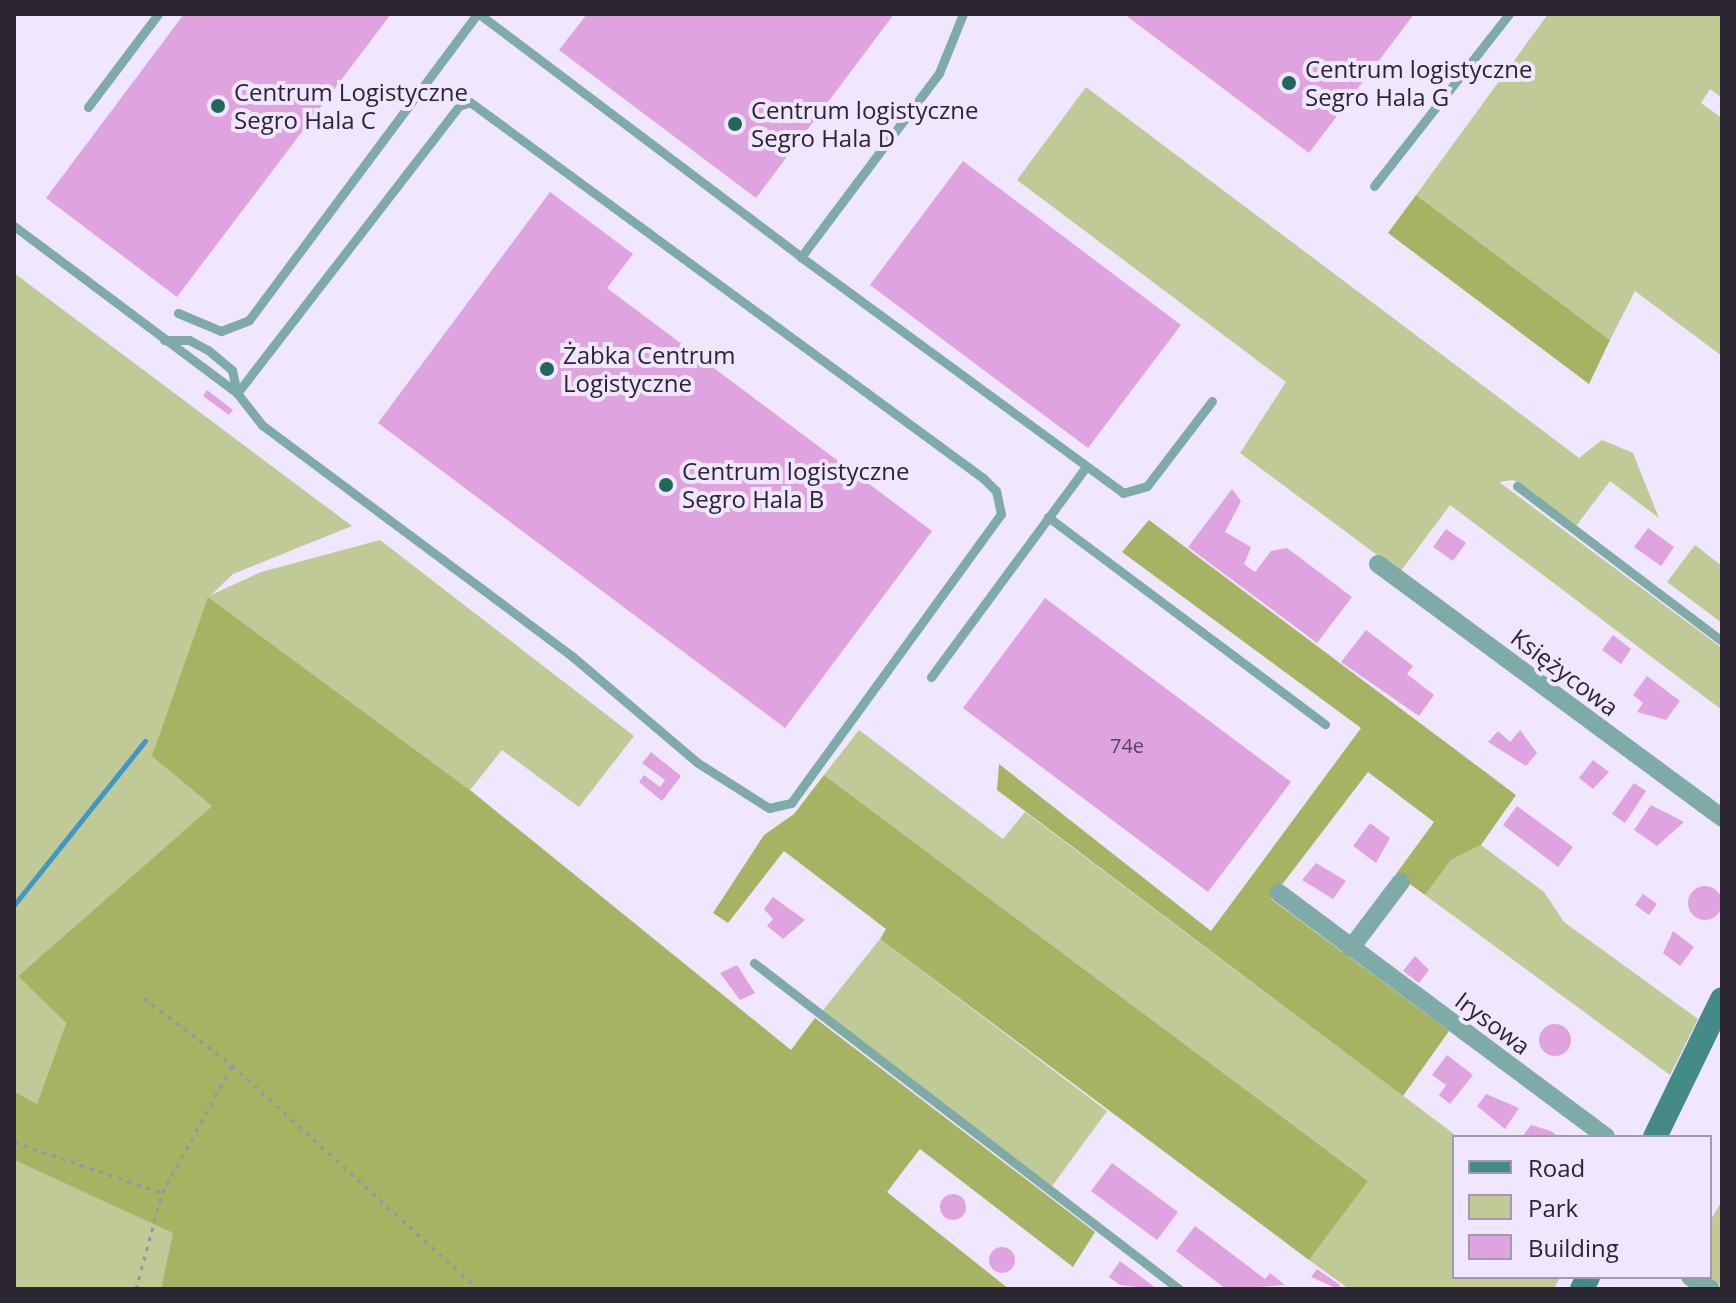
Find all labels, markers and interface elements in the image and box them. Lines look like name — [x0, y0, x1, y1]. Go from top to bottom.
place label: Centrum logistyczne Segro Hala G — [1305, 55, 1532, 111]
marker: Centrum logistyczne Segro Hala G — [1280, 74, 1298, 92]
place label: Centrum Logistyczne Segro Hala C — [234, 78, 468, 134]
place label: Centrum logistyczne Segro Hala D — [751, 96, 978, 152]
marker: Centrum Logistyczne Segro Hala C — [209, 97, 227, 115]
marker: Centrum logistyczne Segro Hala D — [726, 115, 744, 133]
place label: Żabka Centrum Logistyczne — [563, 341, 736, 397]
marker: Żabka Centrum Logistyczne — [538, 360, 556, 378]
place label: Centrum logistyczne Segro Hala B — [682, 457, 909, 513]
marker: Centrum logistyczne Segro Hala B — [657, 476, 675, 494]
street label: Księżycowa — [1506, 622, 1624, 722]
house number: 74e — [1110, 733, 1144, 757]
street label: Irysowa — [1450, 986, 1536, 1060]
legend — [1452, 1135, 1712, 1279]
text: Road — [1528, 1151, 1585, 1184]
text: Park — [1528, 1191, 1578, 1224]
text: Building — [1528, 1231, 1619, 1264]

